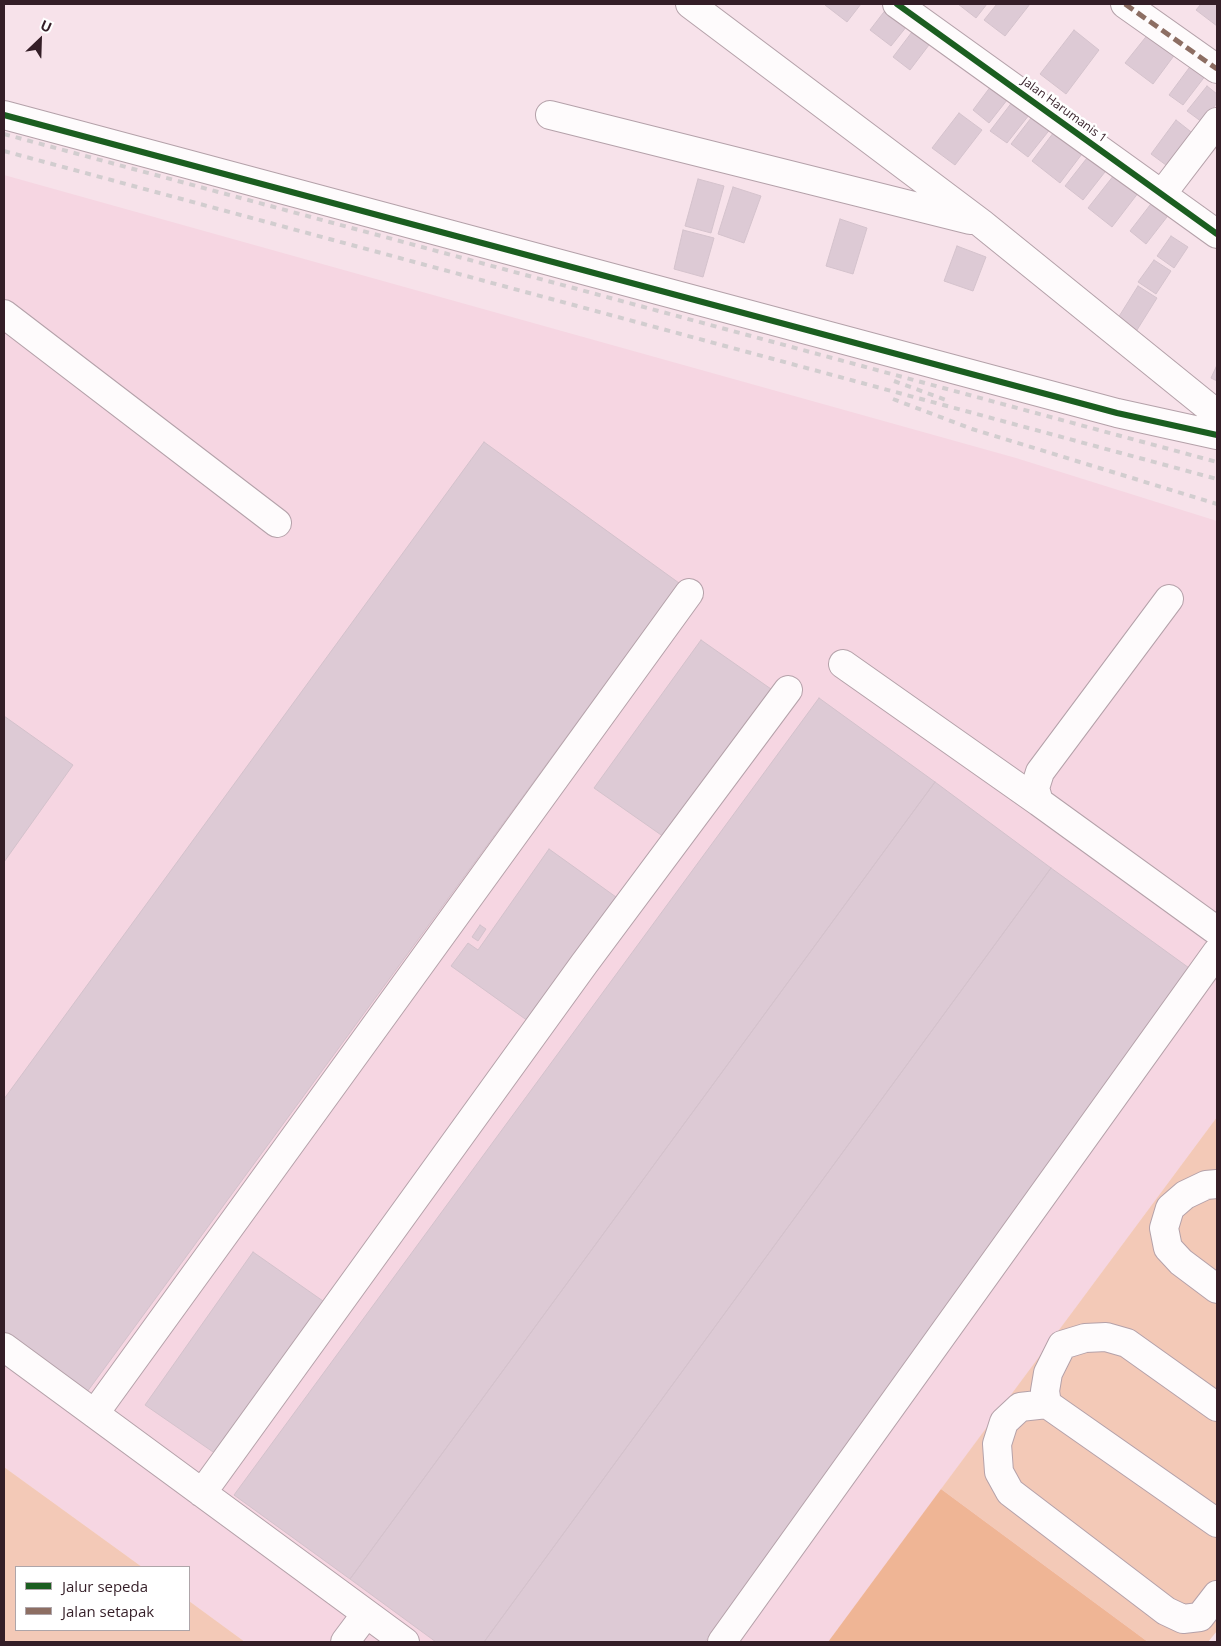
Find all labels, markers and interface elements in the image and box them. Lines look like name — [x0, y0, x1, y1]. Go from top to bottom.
north arrow — [15, 15, 65, 65]
text: U — [38, 15, 55, 37]
street label: Jalan Harumanis 1 — [1019, 74, 1109, 146]
legend — [15, 1566, 190, 1631]
text: Jalur sepeda — [62, 1576, 148, 1596]
text: Jalan setapak — [62, 1601, 154, 1621]

